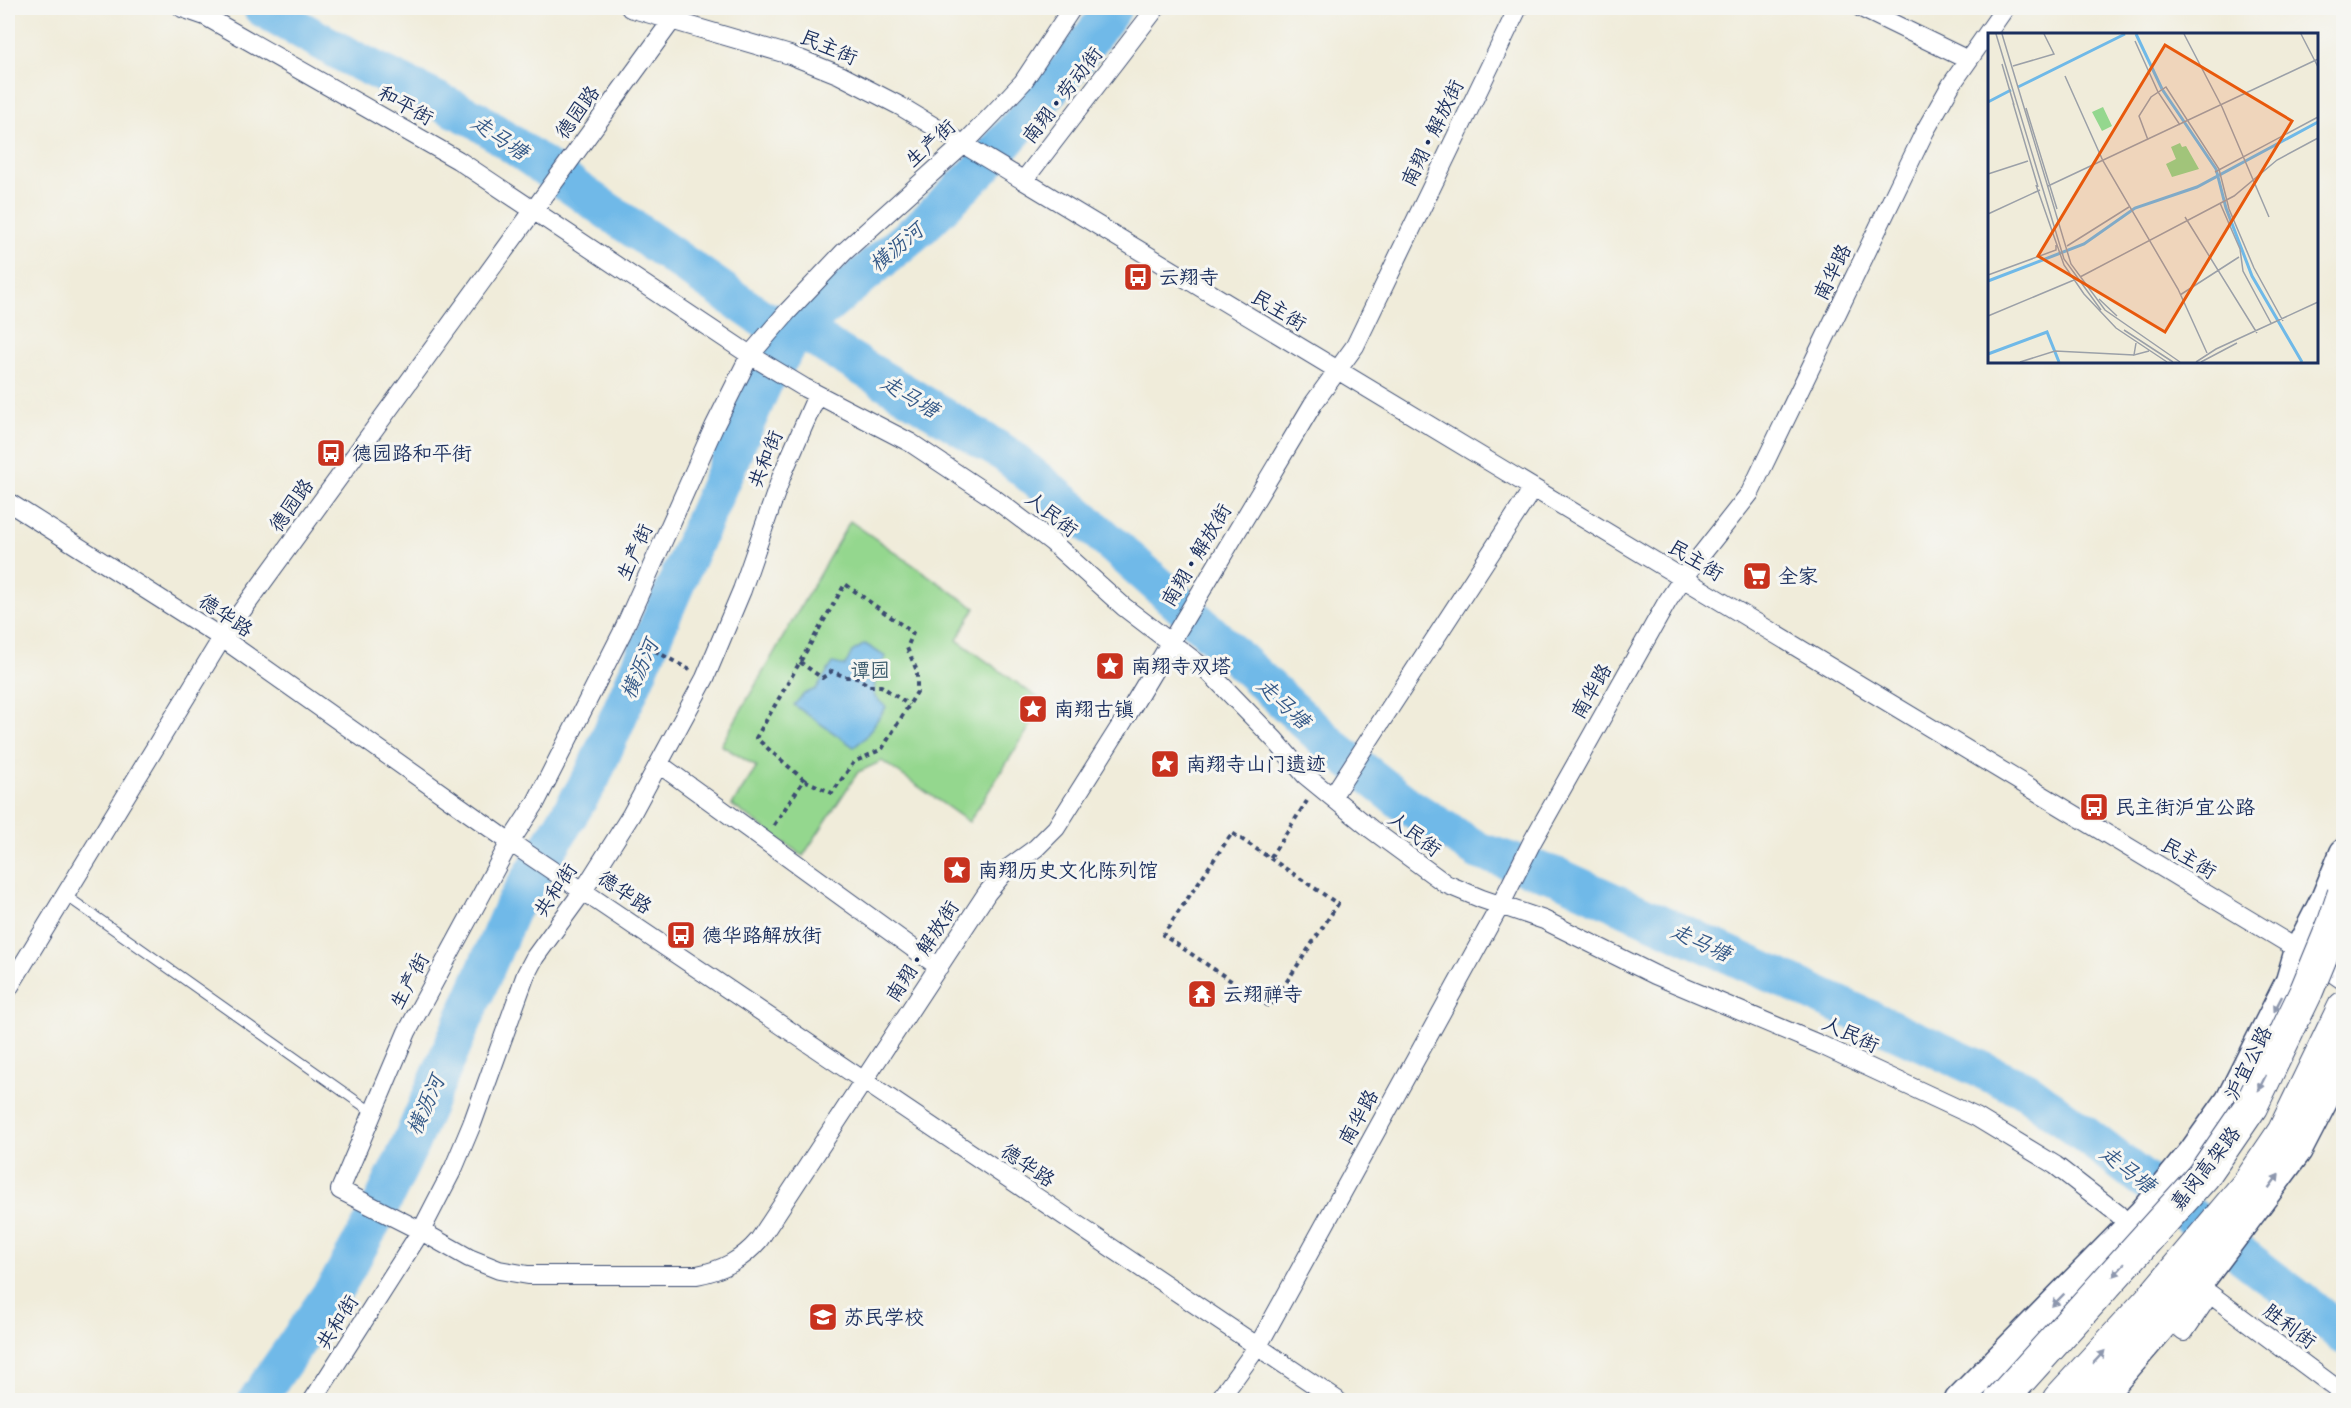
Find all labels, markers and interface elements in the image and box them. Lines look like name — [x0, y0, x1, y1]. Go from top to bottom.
street label: 民主街 — [797, 24, 861, 70]
inset map — [1988, 33, 2318, 363]
street label: 南翔 • 劳动街 — [1017, 42, 1107, 148]
street label: 南翔 • 解放街 — [1396, 76, 1468, 190]
street label: 和平街 — [374, 80, 438, 130]
street label: 德园路 — [550, 80, 605, 143]
water label: 走马塘 — [467, 109, 535, 166]
street label: 生产街 — [900, 114, 960, 172]
water label: 横沥河 — [864, 215, 930, 277]
street label: 南华路 — [1808, 239, 1856, 304]
bus stop icon: 云翔寺 — [1122, 261, 1154, 293]
place label: 云翔寺 — [1159, 265, 1219, 289]
street label: 民主街 — [1247, 284, 1311, 336]
water label: 走马塘 — [877, 369, 945, 424]
street label: 共和街 — [743, 427, 787, 491]
bus stop icon: 德园路和平街 — [315, 437, 347, 469]
place label: 德园路和平街 — [352, 441, 472, 465]
street label: 德园路 — [264, 473, 319, 536]
street label: 人民街 — [1021, 486, 1083, 542]
street label: 南翔 • 解放街 — [1156, 499, 1236, 611]
street label: 生产街 — [611, 520, 657, 584]
street label: 民主街 — [1664, 534, 1728, 586]
supermarket icon: 全家 — [1741, 560, 1773, 592]
place label: 全家 — [1778, 564, 1818, 588]
street label: 德华路 — [194, 588, 258, 642]
water label: 横沥河 — [615, 632, 664, 703]
place icon: 南翔寺双塔 — [1094, 650, 1126, 682]
place label: 南翔寺双塔 — [1131, 654, 1231, 678]
park label: 谭园 — [850, 658, 890, 682]
street label: 南华路 — [1566, 658, 1617, 723]
water label: 走马塘 — [1252, 672, 1317, 735]
place icon: 南翔古镇 — [1017, 693, 1049, 725]
place label: 南翔古镇 — [1054, 697, 1134, 721]
place icon: 南翔寺山门遗迹 — [1149, 748, 1181, 780]
place label: 南翔寺山门遗迹 — [1186, 752, 1326, 776]
bus stop icon: 民主街沪宜公路 — [2078, 791, 2110, 823]
place label: 民主街沪宜公路 — [2115, 795, 2256, 819]
street label: 人民街 — [1384, 806, 1446, 862]
street label: 民主街 — [2157, 832, 2221, 884]
place icon: 南翔历史文化陈列馆 — [941, 854, 973, 886]
street label: 共和街 — [528, 858, 582, 922]
place label: 南翔历史文化陈列馆 — [978, 858, 1158, 882]
street label: 德华路 — [593, 865, 657, 919]
street label: 南翔 • 解放街 — [880, 896, 964, 1006]
water label: 走马塘 — [1667, 917, 1737, 967]
bus stop icon: 德华路解放街 — [665, 919, 697, 951]
place label: 德华路解放街 — [702, 923, 822, 947]
street label: 生产街 — [384, 949, 434, 1013]
temple icon: 云翔禅寺 — [1186, 978, 1218, 1010]
place label: 云翔禅寺 — [1223, 982, 1303, 1006]
one-way arrow — [2273, 996, 2283, 1013]
street label: 人民街 — [1819, 1010, 1883, 1058]
street label: 沪宜公路 — [2219, 1021, 2277, 1104]
water label: 横沥河 — [401, 1068, 450, 1139]
one-way arrow — [2258, 1074, 2267, 1091]
street label: 南华路 — [1333, 1084, 1384, 1149]
street label: 嘉闵高架路 — [2165, 1120, 2246, 1215]
street label: 德华路 — [996, 1138, 1060, 1192]
water label: 走马塘 — [2095, 1140, 2162, 1199]
one-way arrow — [2268, 1174, 2280, 1189]
one-way arrow — [2113, 1262, 2126, 1277]
street label: 共和街 — [311, 1290, 363, 1354]
one-way arrow — [2052, 1292, 2066, 1306]
street label: 胜利街 — [2259, 1298, 2321, 1354]
school or university icon: 苏民学校 — [807, 1301, 839, 1333]
place label: 苏民学校 — [844, 1305, 924, 1329]
one-way arrow — [2092, 1350, 2106, 1365]

